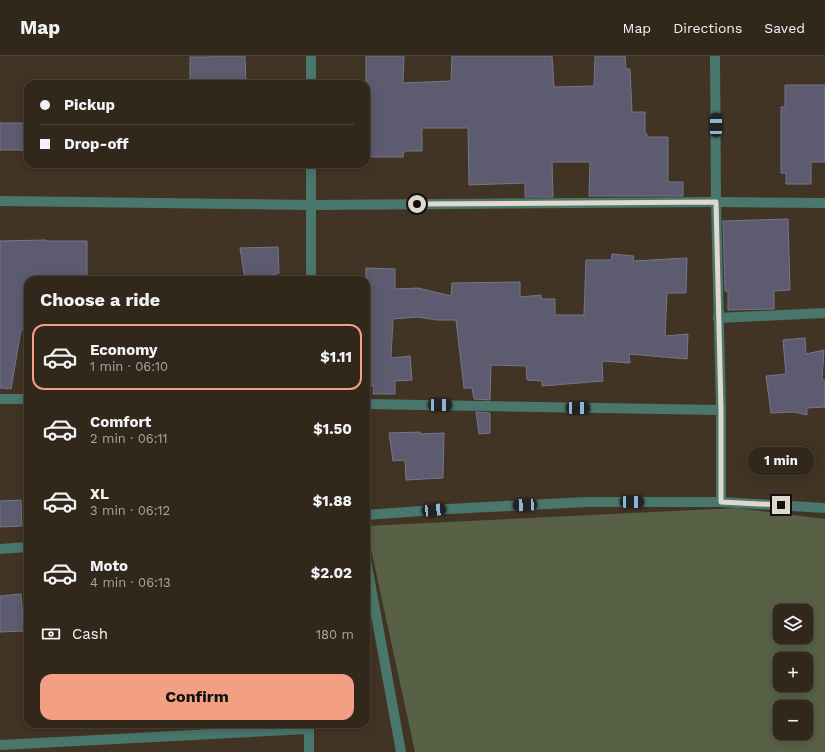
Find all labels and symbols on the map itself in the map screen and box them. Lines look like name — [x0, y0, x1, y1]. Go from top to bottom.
car — [710, 113, 722, 137]
route start — [408, 195, 426, 213]
car — [428, 399, 452, 411]
car — [566, 402, 590, 414]
callout: 1 min — [748, 447, 814, 475]
car — [620, 496, 644, 508]
route end — [772, 496, 790, 514]
car — [513, 498, 537, 512]
car — [422, 503, 446, 517]

